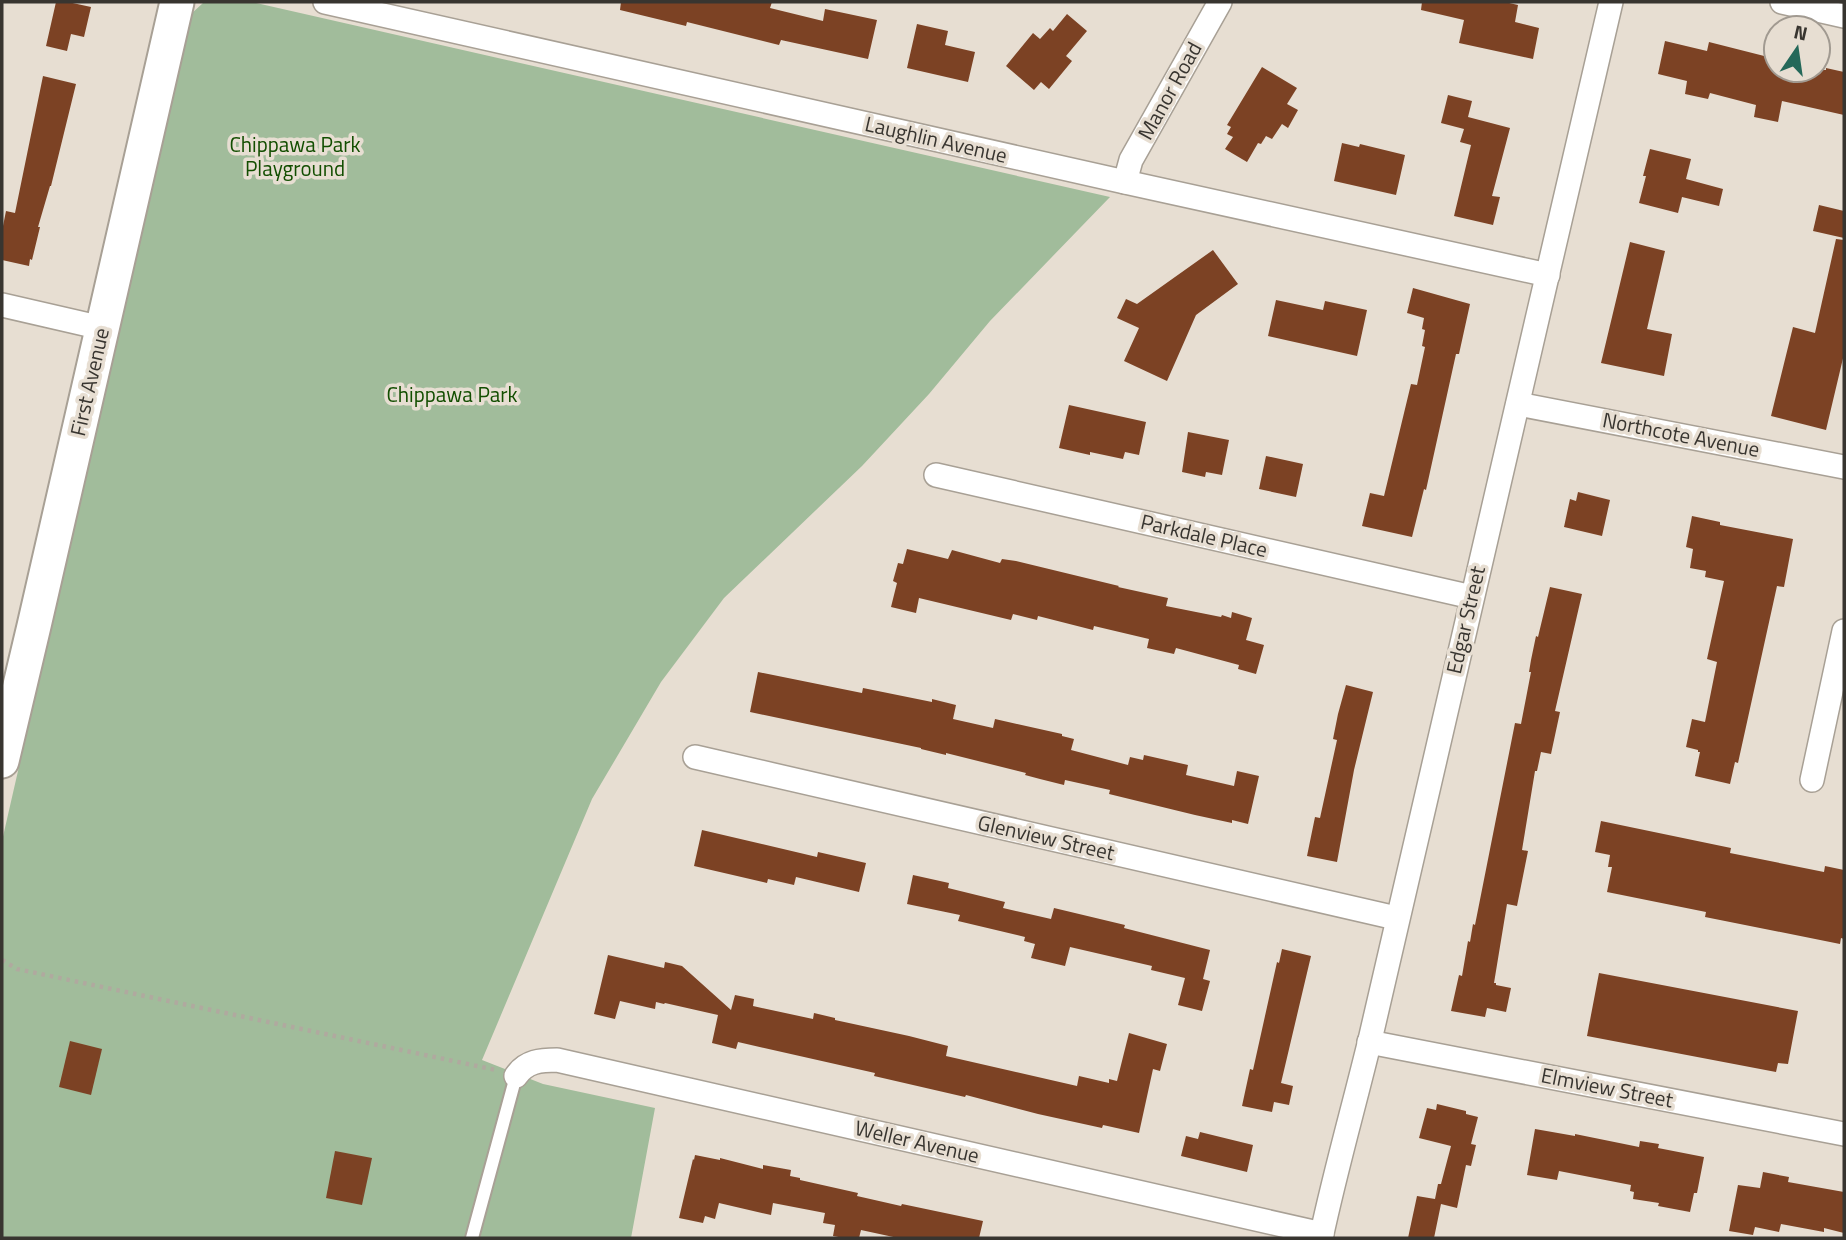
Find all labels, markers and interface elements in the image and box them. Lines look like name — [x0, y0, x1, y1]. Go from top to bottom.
north arrow — [1762, 14, 1832, 84]
text: N — [1791, 16, 1811, 48]
street label: Manor Road — [1129, 36, 1209, 145]
street label: Laughlin Avenue — [862, 107, 1010, 171]
park label: Chippawa Park Playground — [229, 128, 361, 184]
street label: First Avenue — [61, 324, 117, 439]
park label: Chippawa Park — [386, 378, 518, 410]
street label: Northcote Avenue — [1600, 403, 1762, 465]
street label: Parkdale Place — [1138, 505, 1271, 565]
street label: Edgar Street — [1437, 562, 1493, 677]
street label: Glenview Street — [975, 806, 1118, 868]
street label: Elmview Street — [1538, 1059, 1677, 1116]
street label: Weller Avenue — [852, 1111, 983, 1171]

